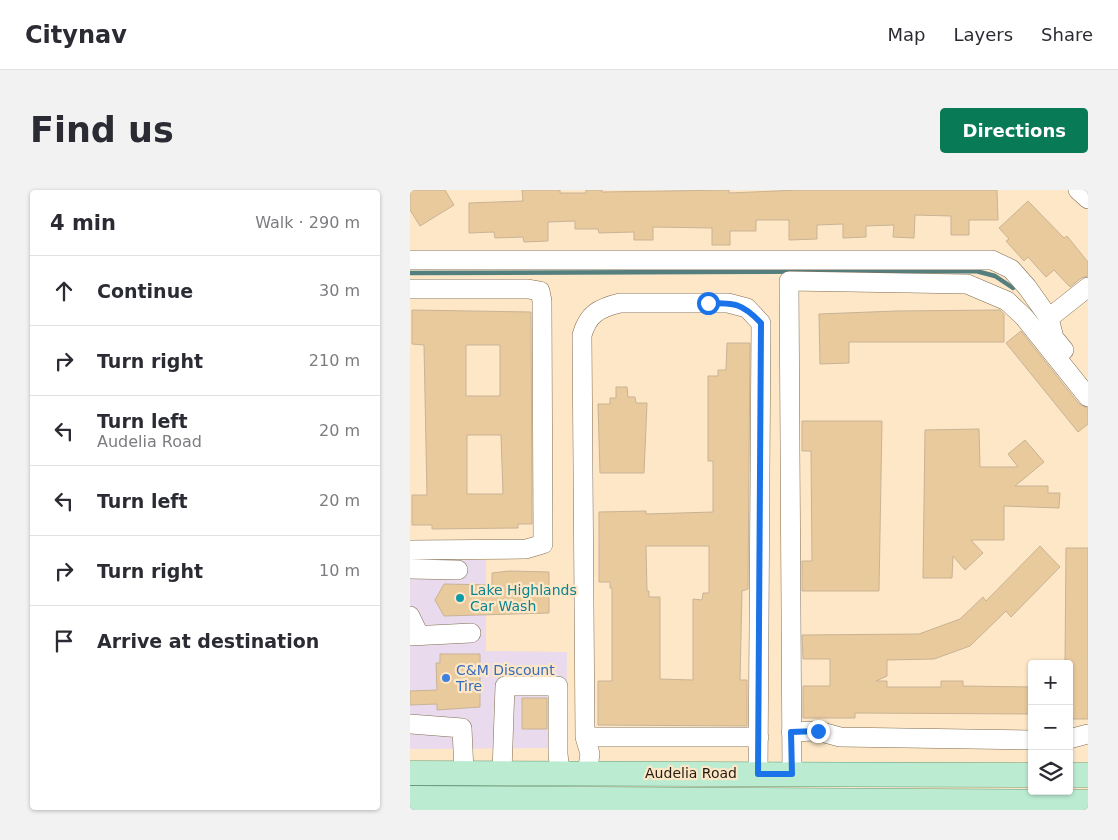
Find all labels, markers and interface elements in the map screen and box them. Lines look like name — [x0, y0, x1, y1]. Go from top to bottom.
text: Citynav — [25, 21, 127, 49]
text: Map — [887, 24, 925, 45]
text: Layers — [953, 24, 1013, 45]
text: Share — [1041, 24, 1093, 45]
button: Directions — [940, 108, 1088, 153]
text: Find us — [30, 110, 174, 150]
text: 4 min — [50, 211, 116, 235]
text: Walk · 290 m — [255, 213, 360, 232]
icon: ahead — [50, 277, 78, 305]
text: Continue — [97, 280, 193, 302]
text: 30 m — [319, 281, 360, 300]
route start — [697, 292, 720, 315]
icon: right — [50, 347, 78, 375]
text: Turn right — [97, 350, 203, 372]
text: 210 m — [309, 351, 360, 370]
text: Turn left — [97, 410, 188, 432]
icon: left — [50, 417, 78, 445]
text: 20 m — [319, 421, 360, 440]
text: Audelia Road — [97, 432, 202, 451]
icon: left — [50, 487, 78, 515]
text: Turn left — [97, 490, 188, 512]
text: 20 m — [319, 491, 360, 510]
icon: right — [50, 557, 78, 585]
text: Turn right — [97, 560, 203, 582]
text: 10 m — [319, 561, 360, 580]
place label: Lake Highlands Car Wash — [470, 582, 577, 614]
marker: Lake Highlands Car Wash — [454, 592, 466, 604]
icon: arrive — [50, 627, 78, 655]
text: Arrive at destination — [97, 630, 319, 652]
map controls — [1028, 660, 1073, 795]
button: + — [1028, 660, 1073, 705]
place label: C&M Discount Tire — [455, 662, 555, 694]
marker: C&M Discount Tire — [440, 672, 452, 684]
button: − — [1028, 705, 1073, 750]
route end — [807, 720, 830, 743]
button: layers — [1028, 750, 1073, 795]
street label: Audelia Road — [645, 765, 737, 781]

